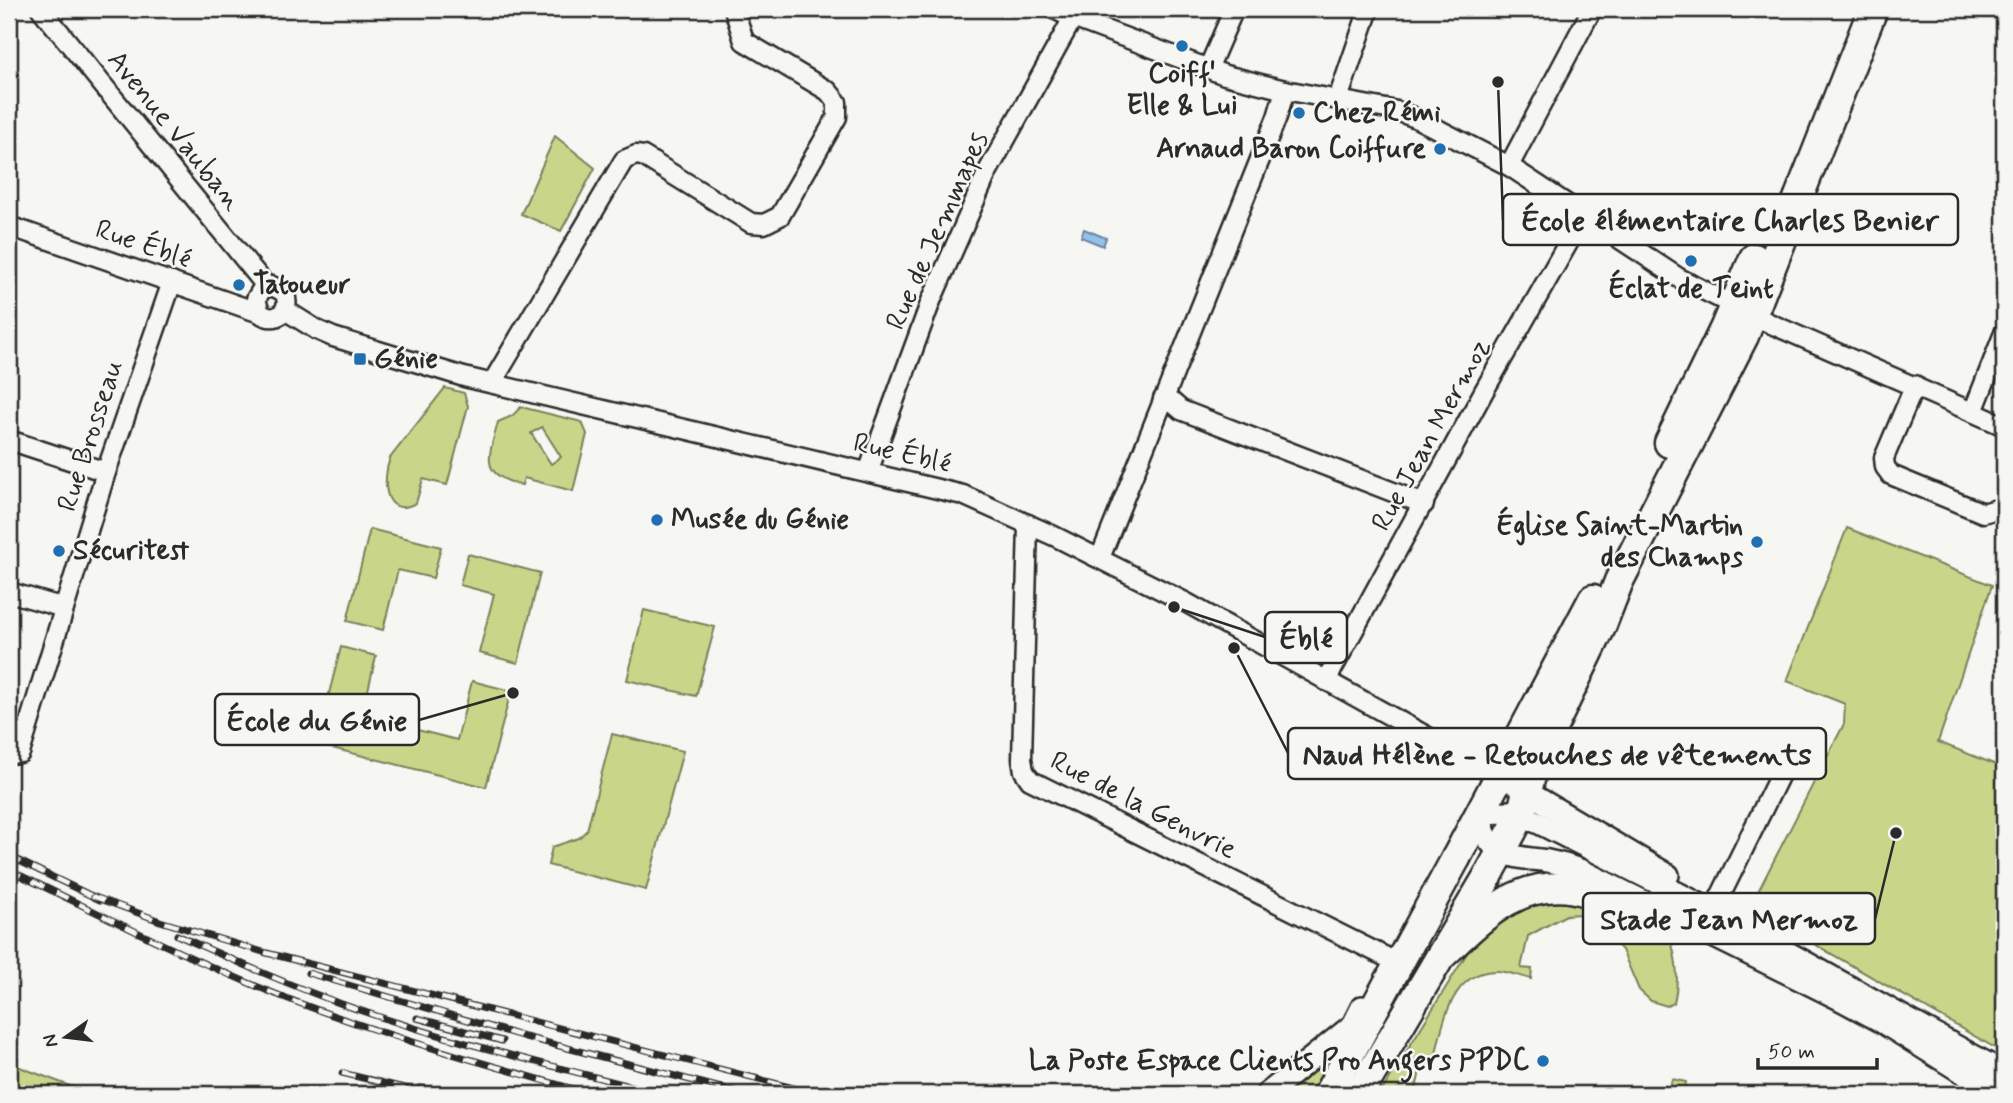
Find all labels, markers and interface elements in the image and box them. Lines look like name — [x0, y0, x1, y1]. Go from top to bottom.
marker: Coiff' Elle & Lui — [1174, 38, 1190, 54]
street label: Avenue Vauban — [98, 43, 250, 219]
place label: Coiff' Elle & Lui — [1126, 56, 1238, 125]
place label: Chez Rémi — [1313, 95, 1441, 132]
marker: Chez Rémi — [1291, 105, 1307, 121]
street label: Rue de Jemmapes — [878, 126, 998, 336]
place label: Arnaud Baron Coiffure — [1156, 131, 1426, 168]
marker: Arnaud Baron Coiffure — [1432, 141, 1448, 157]
callout: École élémentaire Charles Benier — [1503, 194, 1958, 245]
text: École élémentaire Charles Benier — [1521, 202, 1940, 241]
street label: Rue Éblé — [90, 209, 197, 279]
marker: Éclat de Teint — [1683, 253, 1699, 269]
place label: Tatoueur — [253, 267, 351, 304]
place label: Éclat de Teint — [1608, 269, 1774, 308]
marker: Tatoueur — [231, 277, 247, 293]
street label: Rue Jean Mermoz — [1364, 332, 1500, 538]
place label: Génie — [374, 341, 438, 378]
marker: Génie — [352, 351, 368, 367]
street label: Rue Brosseau — [49, 356, 133, 516]
street label: Rue Éblé — [850, 423, 955, 483]
place label: Musée du Génie — [671, 502, 849, 539]
place label: Église Saint-Martin des Champs — [1497, 506, 1744, 577]
marker: Musée du Génie — [649, 512, 665, 528]
place label: Sécuritest — [73, 533, 190, 570]
marker: Église Saint-Martin des Champs — [1749, 534, 1765, 550]
marker: Sécuritest — [51, 543, 67, 559]
callout: Éblé — [1265, 612, 1347, 663]
text: Éblé — [1279, 620, 1333, 659]
callout: École du Génie — [215, 694, 419, 745]
text: École du Génie — [226, 702, 408, 741]
callout: Naud Hélène - Retouches de vêtements — [1288, 728, 1826, 779]
text: Naud Hélène - Retouches de vêtements — [1302, 736, 1812, 775]
street label: Rue de la Genvrie — [1044, 743, 1242, 869]
callout: Stade Jean Mermoz — [1583, 893, 1875, 944]
text: Stade Jean Mermoz — [1600, 901, 1858, 940]
north arrow — [32, 1002, 102, 1072]
scale bar — [1758, 1026, 1876, 1070]
text: N — [37, 1032, 65, 1050]
text: 50 m — [1768, 1038, 1815, 1066]
place label: La Poste Espace Clients Pro Angers PPDC — [1029, 1043, 1530, 1083]
marker: La Poste Espace Clients Pro Angers PPDC — [1535, 1053, 1551, 1069]

